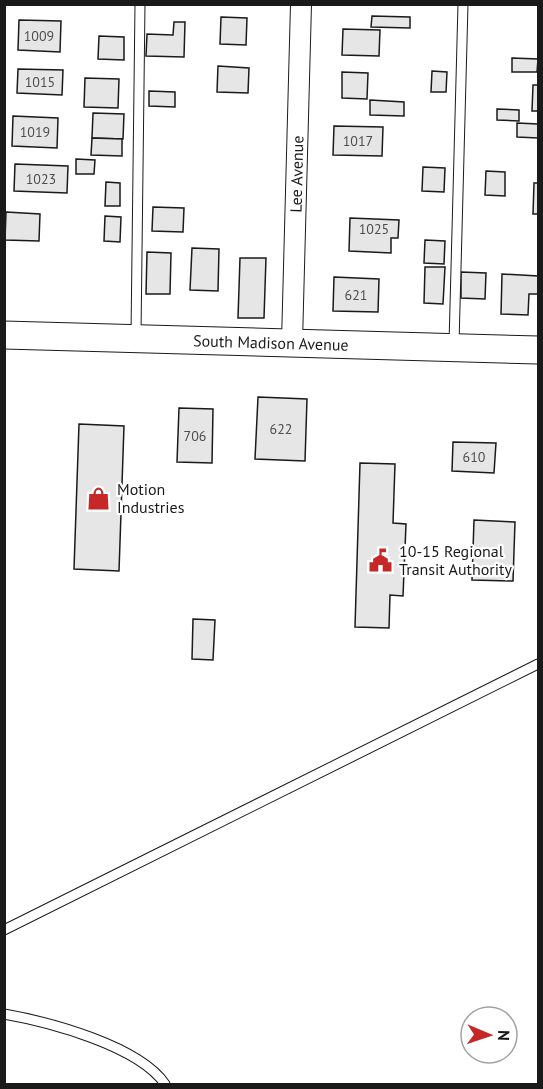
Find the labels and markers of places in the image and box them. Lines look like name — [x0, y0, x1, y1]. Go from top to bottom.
place label: Motion Industries — [117, 479, 185, 517]
shop icon: Motion Industries — [86, 485, 112, 511]
place label: 10-15 Regional Transit Authority — [399, 541, 512, 579]
public building icon: 10-15 Regional Transit Authority — [368, 547, 394, 573]

